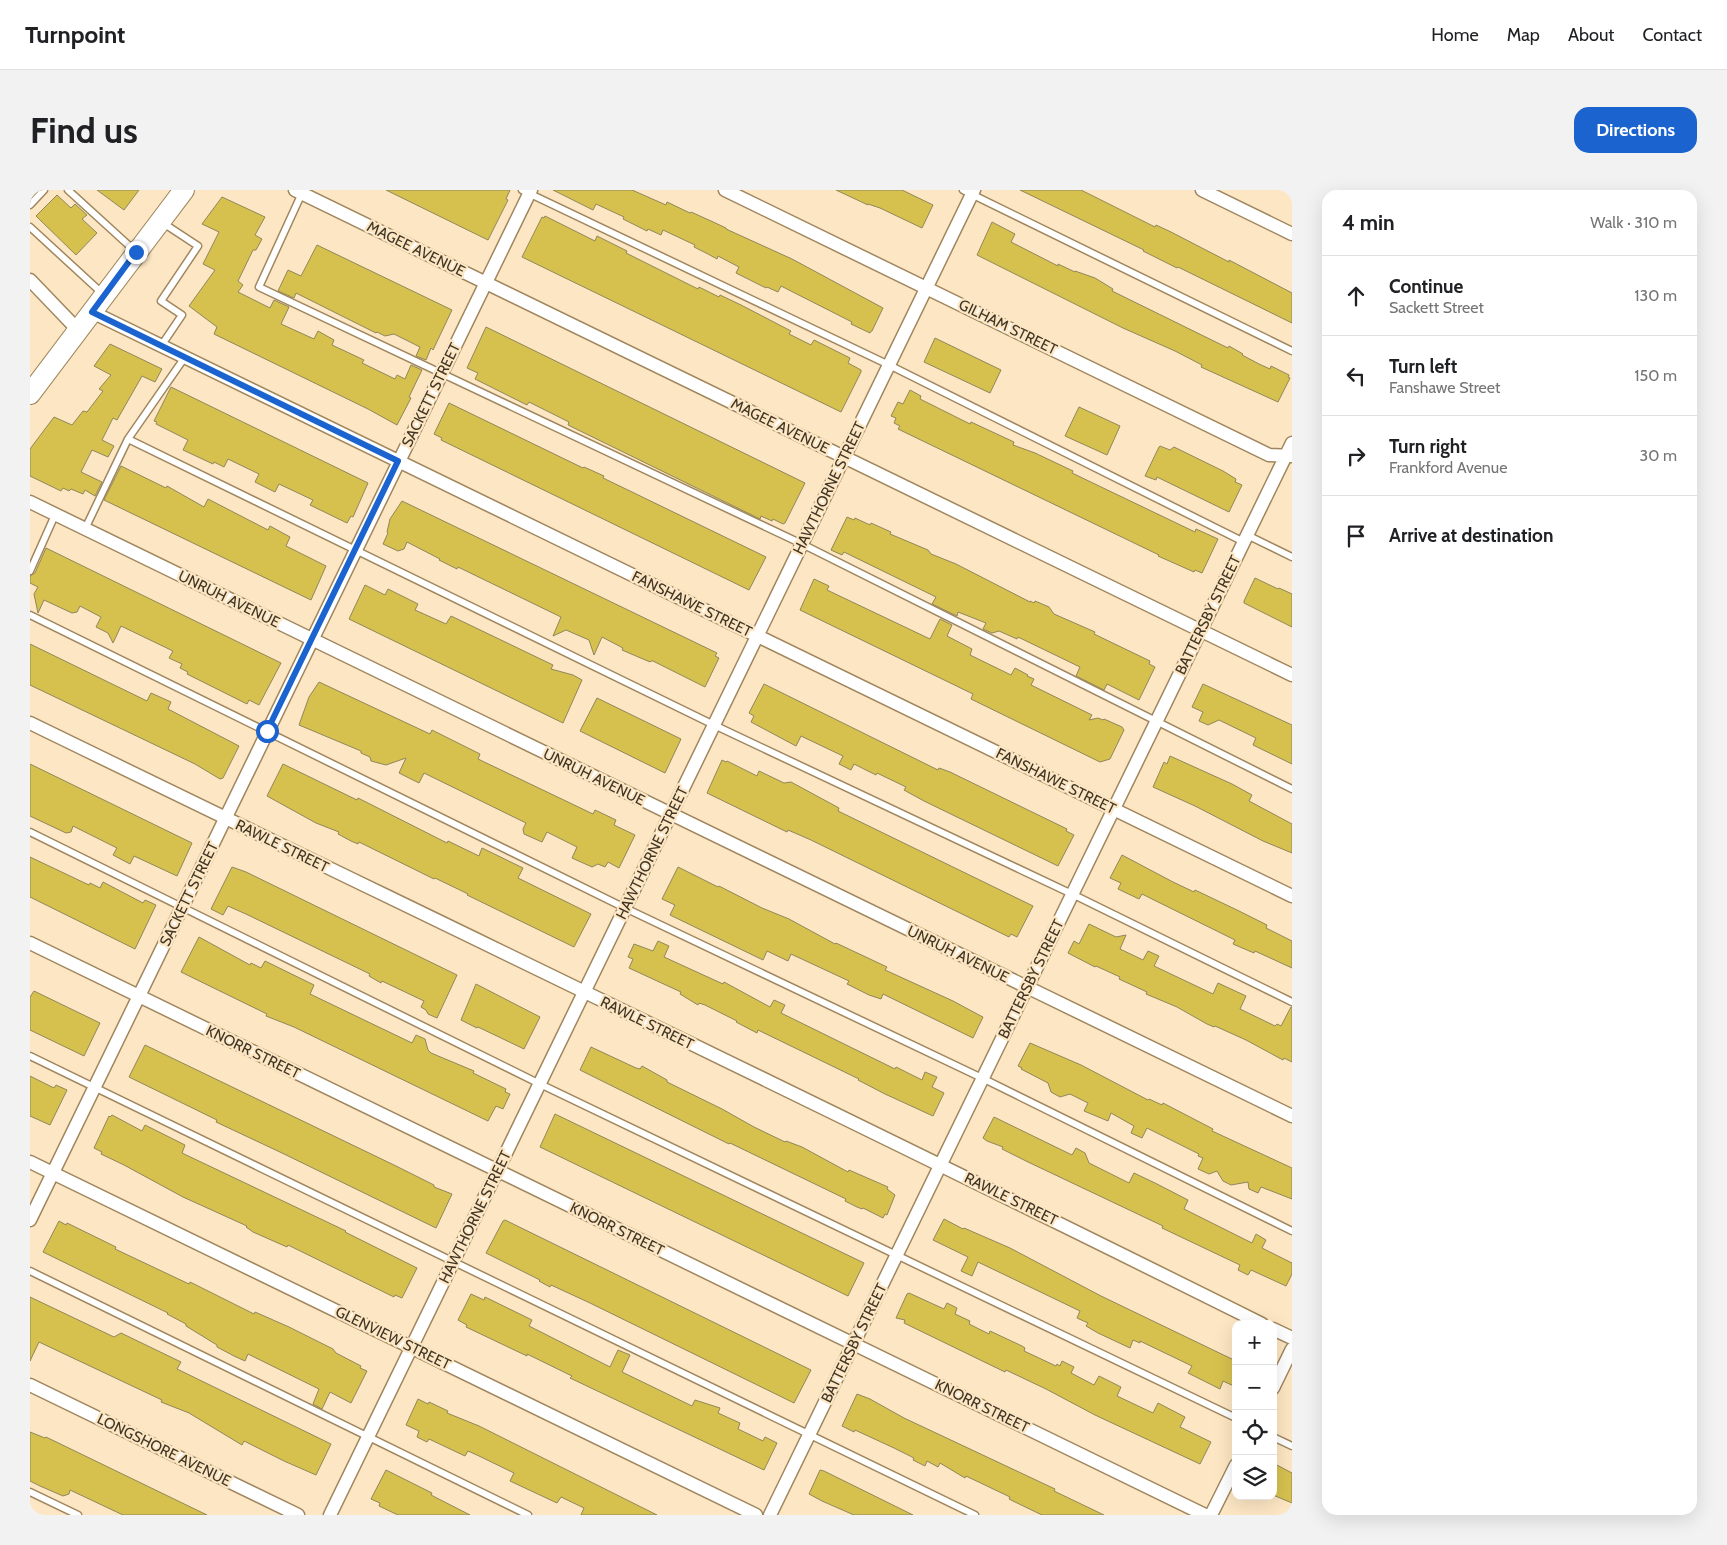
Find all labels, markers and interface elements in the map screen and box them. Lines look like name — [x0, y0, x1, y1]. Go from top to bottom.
text: Turnpoint — [25, 20, 125, 49]
text: Home — [1431, 24, 1479, 46]
text: Map — [1507, 24, 1540, 46]
text: About — [1568, 24, 1614, 46]
text: Contact — [1642, 24, 1702, 46]
button: Directions — [1574, 107, 1697, 153]
text: Find us — [30, 109, 138, 152]
text: 4 min — [1342, 210, 1395, 235]
text: Walk · 310 m — [1590, 213, 1677, 232]
street label: MAGEE AVENUE — [364, 217, 468, 281]
route end — [125, 241, 148, 264]
text: Continue — [1389, 275, 1463, 298]
icon: ahead — [1342, 282, 1370, 310]
text: 130 m — [1634, 286, 1677, 305]
street label: GILHAM STREET — [956, 295, 1060, 359]
text: Sackett Street — [1389, 298, 1484, 317]
street label: SACKETT STREET — [398, 340, 464, 450]
text: Turn left — [1389, 355, 1457, 378]
icon: left — [1342, 362, 1370, 390]
text: 150 m — [1634, 366, 1677, 385]
text: Fanshawe Street — [1389, 378, 1500, 397]
street label: MAGEE AVENUE — [728, 394, 832, 458]
street label: HAWTHORNE STREET — [789, 419, 869, 557]
text: Turn right — [1389, 435, 1467, 458]
icon: right — [1342, 442, 1370, 470]
text: 30 m — [1640, 446, 1677, 465]
text: Frankford Avenue — [1389, 458, 1507, 477]
icon: arrive — [1342, 522, 1370, 550]
text: Arrive at destination — [1389, 524, 1553, 547]
street label: BATTERSBY STREET — [1171, 552, 1245, 678]
street label: UNRUH AVENUE — [175, 567, 283, 631]
street label: FANSHAWE STREET — [629, 567, 755, 641]
route start — [256, 720, 279, 743]
street label: FANSHAWE STREET — [993, 744, 1119, 818]
street label: UNRUH AVENUE — [540, 745, 648, 809]
street label: HAWTHORNE STREET — [612, 784, 692, 922]
street label: RAWLE STREET — [232, 816, 332, 876]
street label: SACKETT STREET — [156, 839, 222, 949]
street label: BATTERSBY STREET — [994, 916, 1068, 1042]
street label: UNRUH AVENUE — [904, 922, 1012, 986]
street label: RAWLE STREET — [597, 993, 697, 1053]
street label: KNORR STREET — [203, 1021, 303, 1083]
street label: HAWTHORNE STREET — [435, 1148, 515, 1286]
street label: RAWLE STREET — [961, 1169, 1061, 1229]
street label: KNORR STREET — [567, 1198, 667, 1260]
street label: BATTERSBY STREET — [817, 1280, 891, 1406]
street label: GLENVIEW STREET — [333, 1302, 453, 1374]
map controls — [1232, 1320, 1277, 1500]
button: + — [1232, 1320, 1277, 1365]
button: − — [1232, 1365, 1277, 1410]
street label: KNORR STREET — [932, 1375, 1032, 1437]
street label: LONGSHORE AVENUE — [94, 1410, 234, 1490]
button: locate — [1232, 1410, 1277, 1455]
button: layers — [1232, 1455, 1277, 1500]

